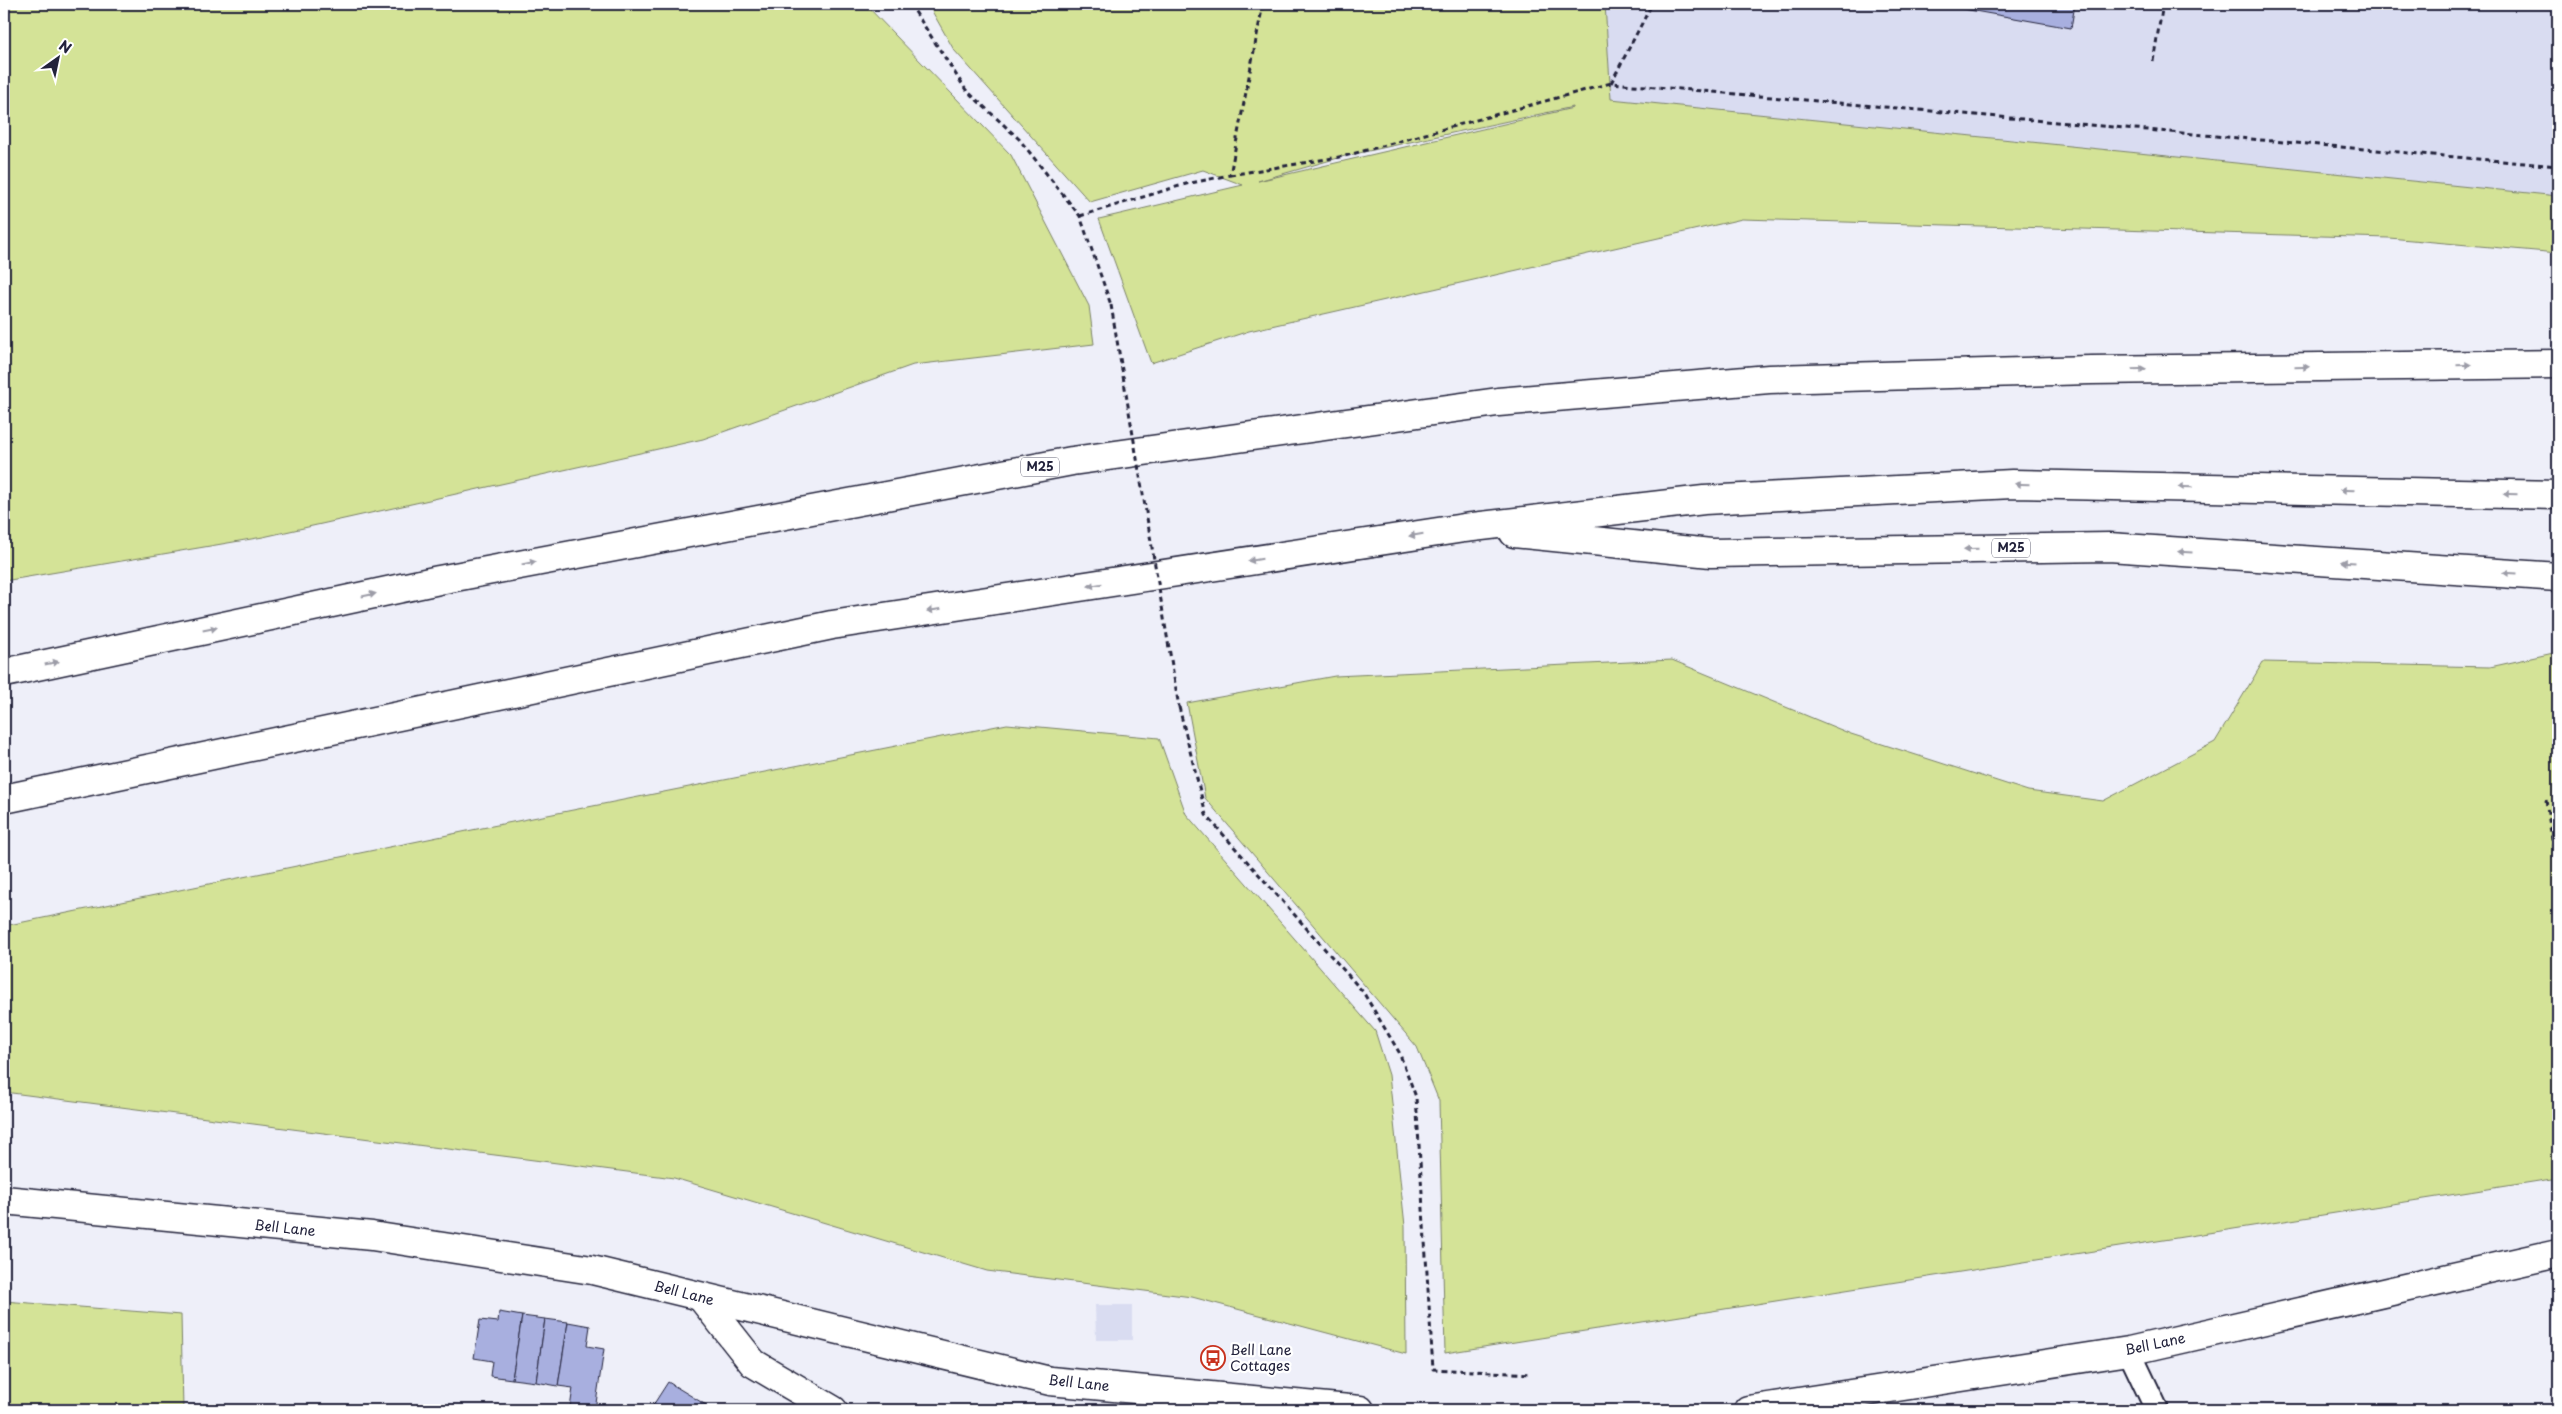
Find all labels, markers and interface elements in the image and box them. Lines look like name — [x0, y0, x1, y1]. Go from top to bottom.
north arrow — [32, 32, 82, 82]
text: N — [55, 35, 76, 59]
one-way arrow — [2456, 361, 2472, 369]
one-way arrow — [2294, 363, 2310, 371]
one-way arrow — [2132, 365, 2148, 373]
road number: M25 — [1021, 458, 1059, 477]
one-way arrow — [2014, 480, 2030, 488]
one-way arrow — [2176, 483, 2192, 491]
one-way arrow — [2339, 486, 2355, 494]
one-way arrow — [2501, 490, 2517, 498]
one-way arrow — [1408, 531, 1424, 539]
road number: M25 — [1992, 538, 2030, 558]
one-way arrow — [1962, 545, 1978, 553]
one-way arrow — [2177, 547, 2193, 555]
one-way arrow — [1247, 556, 1263, 564]
one-way arrow — [2339, 558, 2355, 566]
one-way arrow — [521, 559, 537, 567]
one-way arrow — [2501, 568, 2517, 576]
one-way arrow — [1086, 581, 1102, 589]
one-way arrow — [362, 591, 377, 599]
one-way arrow — [926, 606, 942, 614]
one-way arrow — [203, 625, 218, 633]
one-way arrow — [44, 659, 59, 667]
street label: Bell Lane — [253, 1214, 317, 1241]
street label: Bell Lane — [652, 1275, 717, 1310]
street label: Bell Lane — [2123, 1327, 2187, 1360]
place label: Bell Lane Cottages — [1230, 1339, 1292, 1376]
bus stop icon: Bell Lane Cottages — [1200, 1345, 1226, 1371]
street label: Bell Lane — [1047, 1369, 1111, 1396]

